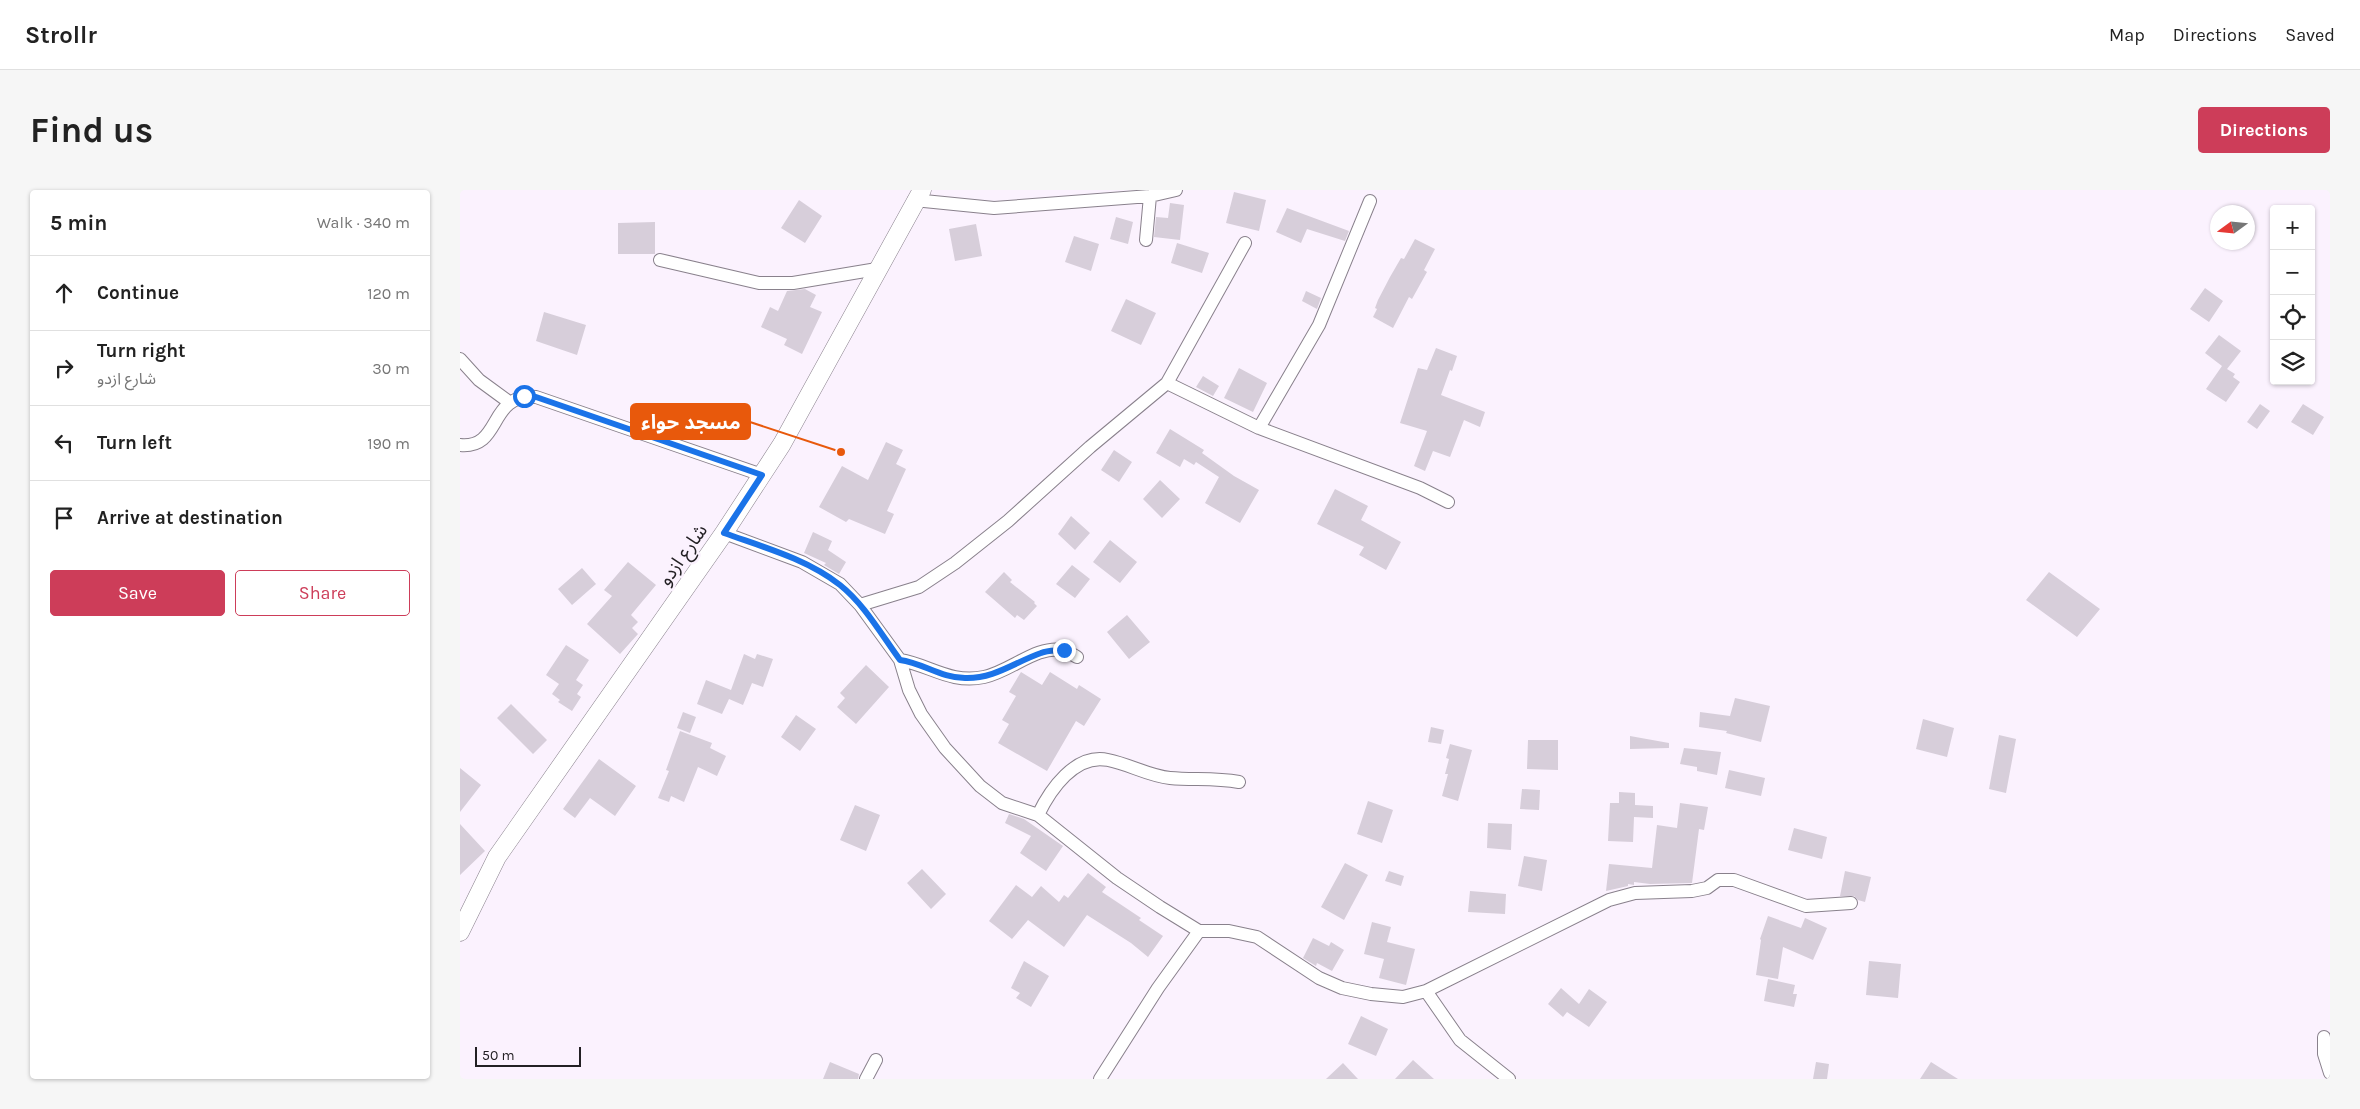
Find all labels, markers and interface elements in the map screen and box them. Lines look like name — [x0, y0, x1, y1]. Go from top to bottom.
text: Strollr — [25, 21, 97, 49]
text: Map — [2109, 24, 2145, 46]
text: Directions — [2173, 24, 2257, 46]
text: Saved — [2285, 24, 2335, 46]
button: Directions — [2198, 107, 2330, 153]
text: Find us — [30, 110, 153, 151]
north arrow — [2210, 205, 2255, 250]
map controls — [2270, 205, 2315, 385]
button: + — [2270, 205, 2315, 250]
text: 5 min — [50, 211, 107, 235]
text: Walk · 340 m — [317, 213, 410, 232]
button: − — [2270, 250, 2315, 295]
icon: ahead — [50, 279, 78, 307]
text: Continue — [97, 282, 179, 304]
text: 120 m — [367, 284, 410, 303]
button: locate — [2270, 295, 2315, 340]
text: Turn right — [97, 340, 186, 362]
button: layers — [2270, 340, 2315, 385]
icon: right — [50, 354, 78, 382]
text: 30 m — [372, 359, 410, 378]
text: شارع ازدو — [97, 369, 156, 388]
route start — [513, 385, 536, 408]
callout: مسجد حواء — [631, 404, 750, 439]
text: مسجد حواء — [641, 411, 741, 434]
icon: left — [50, 429, 78, 457]
text: Turn left — [97, 432, 172, 454]
text: 190 m — [367, 434, 410, 453]
icon: arrive — [50, 504, 78, 532]
text: Arrive at destination — [97, 507, 283, 529]
street label: شارع ازدو — [654, 520, 714, 591]
button: Save — [50, 570, 225, 616]
button: Share — [235, 570, 410, 616]
route end — [1053, 639, 1076, 662]
scale bar — [475, 1044, 581, 1067]
text: 50 m — [482, 1047, 515, 1064]

